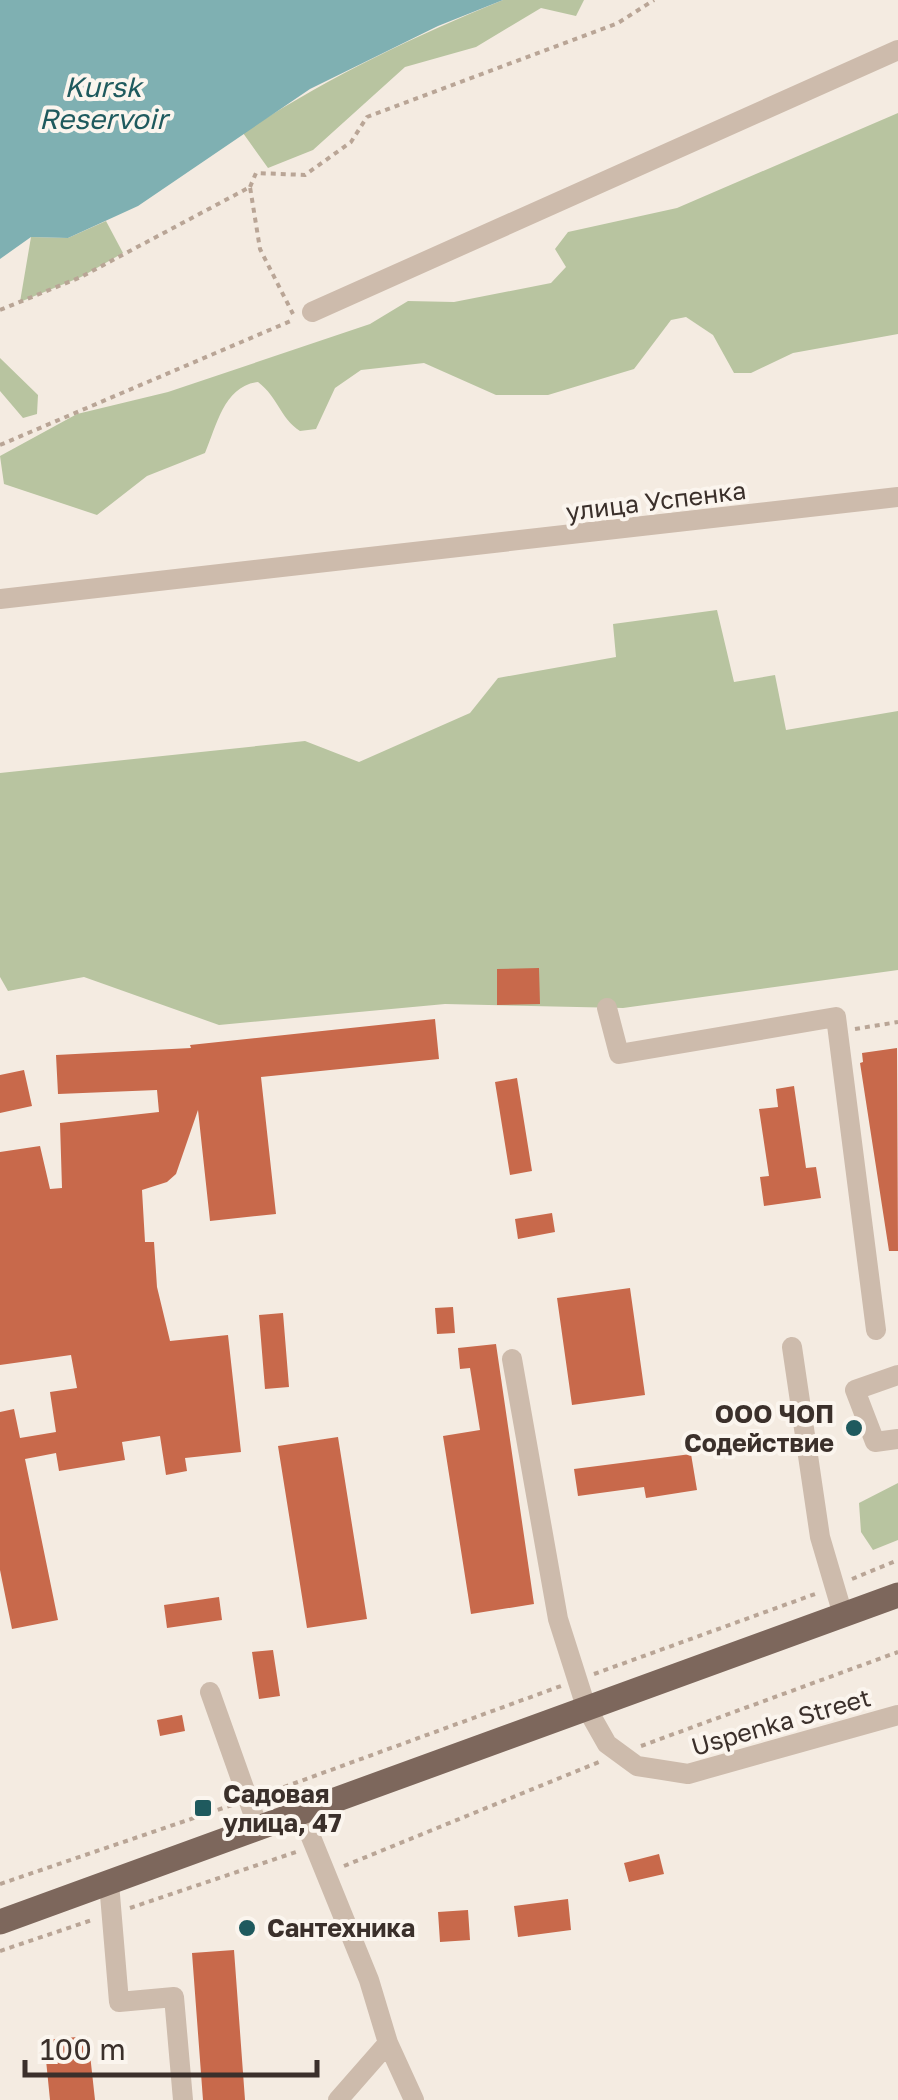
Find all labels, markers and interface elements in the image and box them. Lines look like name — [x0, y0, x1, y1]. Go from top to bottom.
water label: Kursk Reservoir — [39, 70, 171, 135]
street label: улица Успенка — [564, 474, 748, 527]
place label: ООО ЧОП Содействие — [684, 1398, 834, 1458]
marker: ООО ЧОП Содействие — [843, 1417, 865, 1439]
street label: Uspenka Street — [688, 1681, 874, 1762]
place label: Садовая улица, 47 — [223, 1778, 342, 1838]
marker: Садовая улица, 47 — [192, 1797, 214, 1819]
place label: Сантехника — [267, 1912, 415, 1943]
marker: Сантехника — [236, 1917, 258, 1939]
scale bar — [25, 2015, 318, 2077]
text: 100 m — [40, 2031, 126, 2067]

